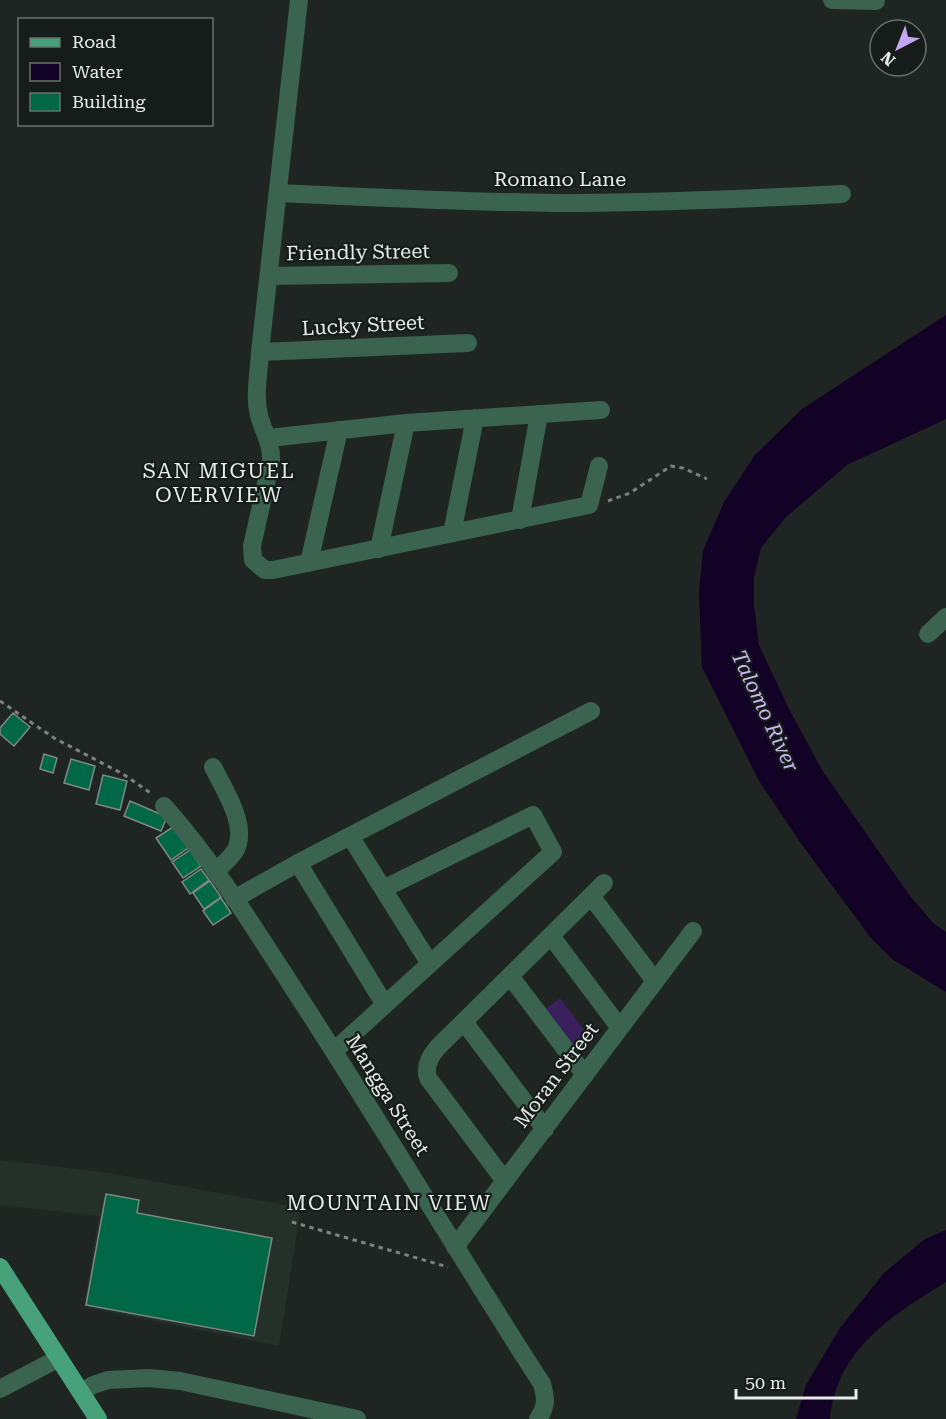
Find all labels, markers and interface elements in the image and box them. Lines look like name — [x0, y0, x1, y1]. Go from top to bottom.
legend — [18, 18, 213, 126]
north arrow — [868, 18, 928, 78]
text: Road — [72, 31, 117, 52]
text: N — [877, 48, 899, 70]
text: Water — [72, 61, 123, 82]
text: Building — [72, 91, 146, 112]
street label: Romano Lane — [494, 167, 626, 191]
street label: Friendly Street — [286, 239, 430, 265]
street label: Lucky Street — [301, 310, 425, 340]
district label: SAN MIGUEL OVERVIEW — [143, 459, 295, 507]
water label: Talomo River — [726, 646, 804, 776]
street label: Moran Street — [509, 1017, 604, 1132]
street label: Mangga Street — [341, 1030, 435, 1161]
district label: MOUNTAIN VIEW — [287, 1191, 492, 1215]
scale bar — [736, 1362, 856, 1400]
text: 50 m — [745, 1372, 786, 1393]

